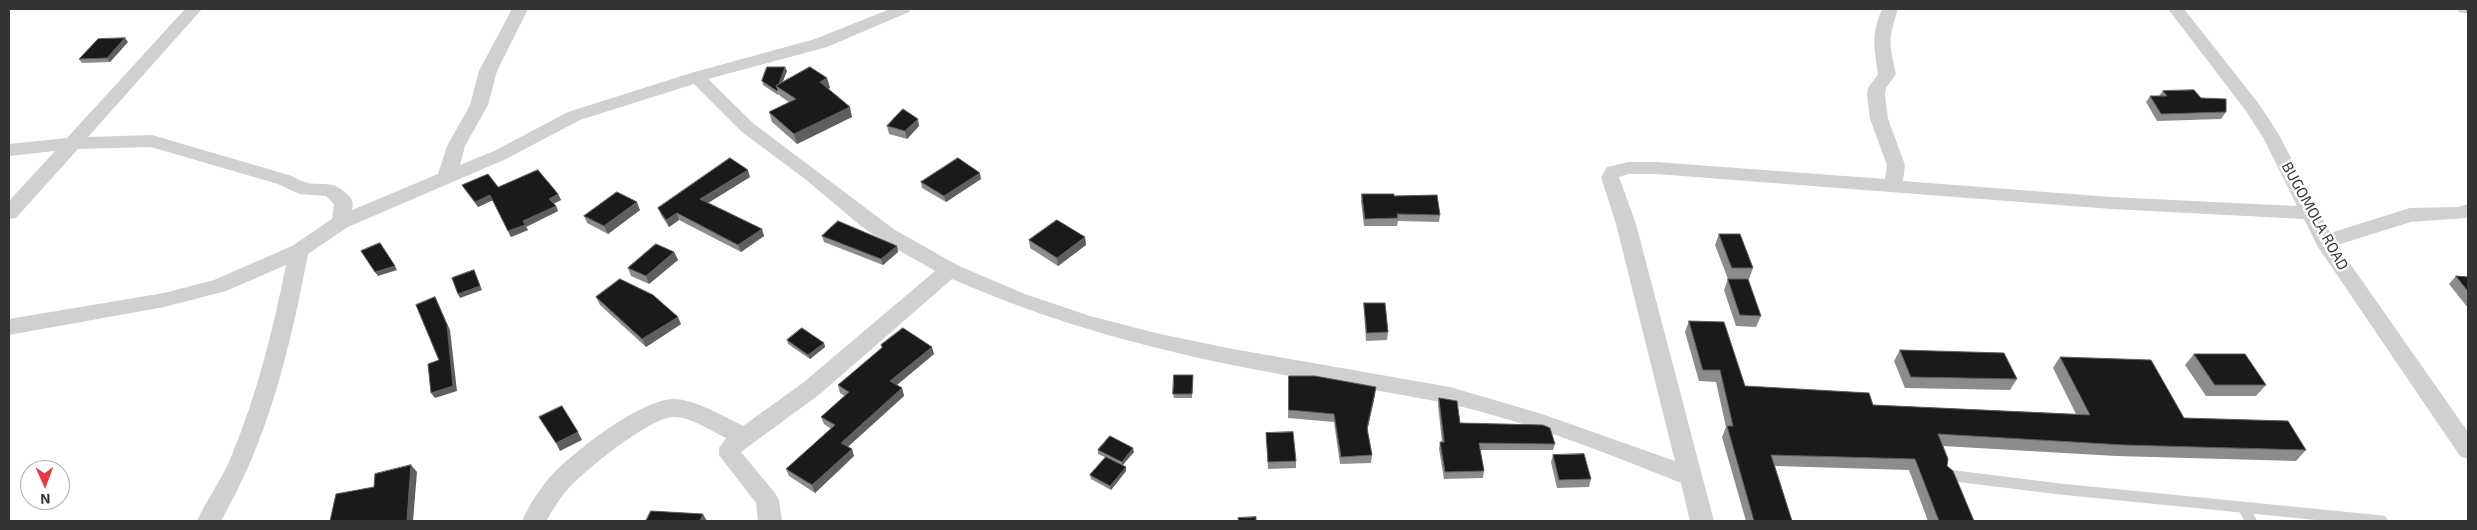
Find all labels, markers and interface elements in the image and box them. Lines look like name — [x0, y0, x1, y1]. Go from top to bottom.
street label: BUGOMOLA ROAD — [2278, 159, 2352, 273]
north arrow — [20, 460, 70, 510]
text: N — [40, 491, 51, 508]

